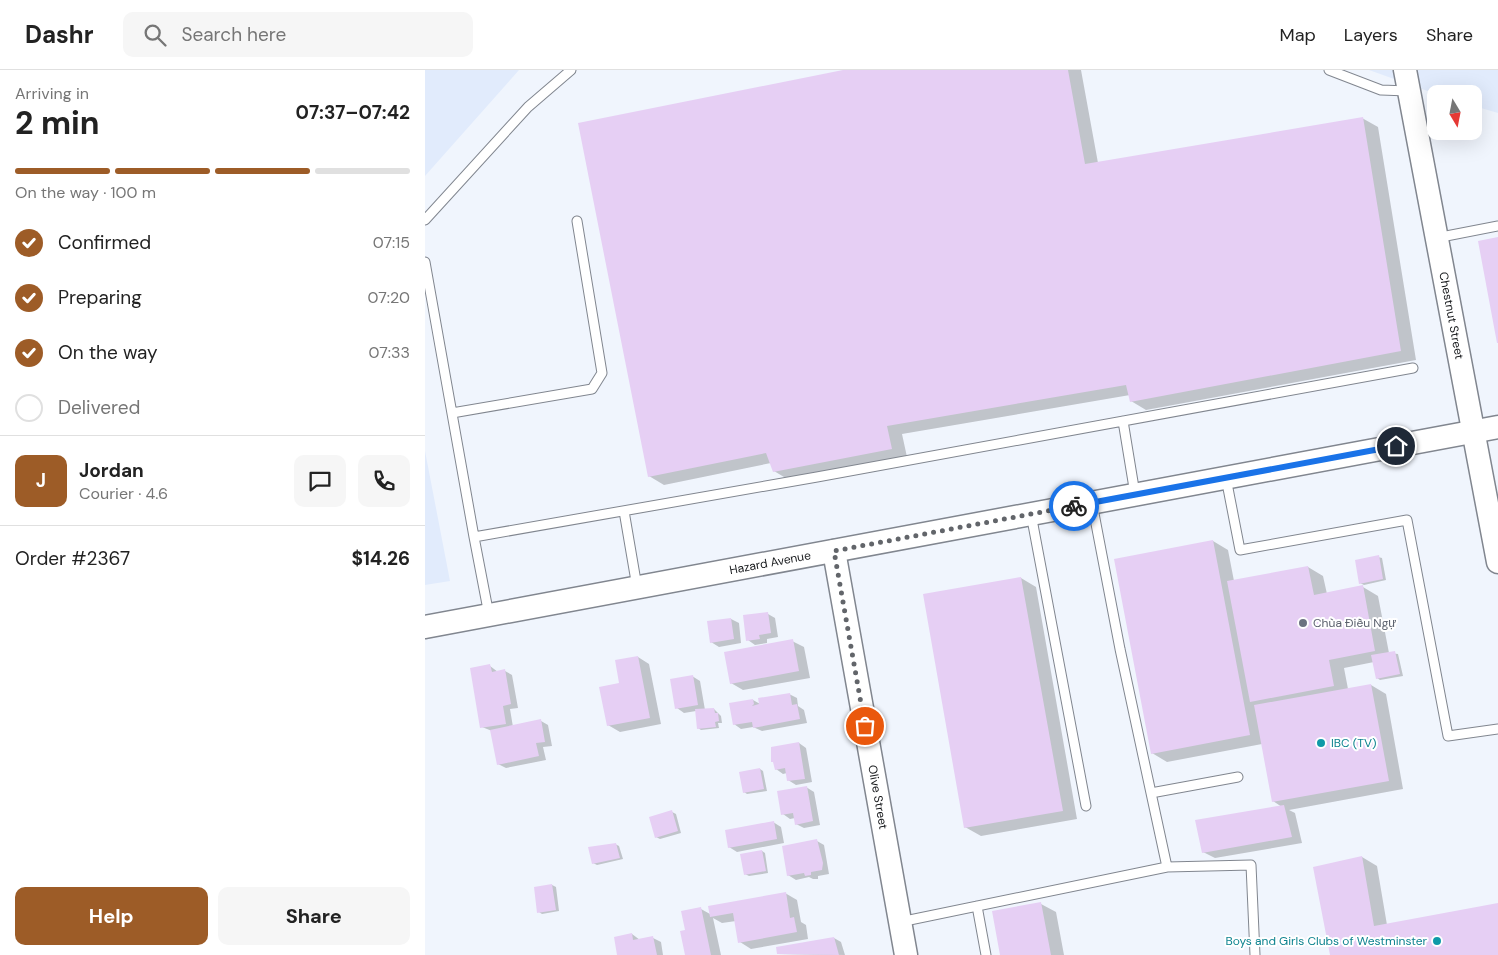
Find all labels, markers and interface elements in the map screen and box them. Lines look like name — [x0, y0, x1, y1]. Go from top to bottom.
search box — [123, 12, 473, 57]
text: Dashr — [25, 19, 93, 50]
icon: search — [141, 21, 169, 49]
text: Search here — [181, 22, 286, 47]
text: Map — [1280, 23, 1316, 47]
text: Layers — [1344, 23, 1398, 47]
text: Share — [1426, 23, 1473, 47]
text: Arriving in — [15, 83, 89, 104]
north arrow — [1427, 85, 1483, 140]
map controls — [1427, 85, 1482, 140]
text: 07:37–07:42 — [296, 100, 410, 125]
text: 2 min — [15, 102, 100, 144]
text: On the way · 100 m — [15, 182, 156, 203]
icon: check — [15, 229, 43, 257]
text: Confirmed — [58, 230, 151, 255]
text: 07:15 — [373, 232, 410, 253]
street label: Chestnut Street — [1435, 271, 1468, 361]
icon: check — [15, 284, 43, 312]
text: Preparing — [58, 285, 142, 310]
text: 07:20 — [368, 287, 410, 308]
icon: check — [15, 339, 43, 367]
text: On the way — [58, 340, 158, 365]
text: 07:33 — [369, 342, 410, 363]
text: Delivered — [58, 395, 140, 420]
pin — [1375, 425, 1417, 467]
icon: home — [1382, 432, 1410, 460]
button: chat — [294, 455, 346, 507]
button: phone — [358, 455, 410, 507]
text: Jordan — [79, 458, 144, 483]
text: J — [36, 468, 46, 493]
courier — [1049, 481, 1099, 531]
text: Courier · 4.6 — [79, 483, 168, 504]
icon: bike — [1060, 492, 1088, 520]
text: Order #2367 — [15, 546, 130, 571]
text: $14.26 — [351, 546, 410, 571]
street label: Hazard Avenue — [728, 547, 812, 578]
place label: Chùa Điều Ngự — [1313, 615, 1396, 631]
marker: Chùa Điều Ngự — [1297, 617, 1309, 629]
pin — [844, 705, 886, 747]
icon: bag — [851, 712, 879, 740]
place label: IBC (TV) — [1331, 735, 1377, 751]
marker: IBC (TV) — [1315, 737, 1327, 749]
street label: Olive Street — [864, 764, 891, 831]
button: Help — [15, 887, 208, 945]
button: Share — [218, 887, 410, 945]
place label: Boys and Girls Clubs of Westminster — [1226, 933, 1428, 949]
marker: Boys and Girls Clubs of Westminster — [1431, 935, 1443, 947]

